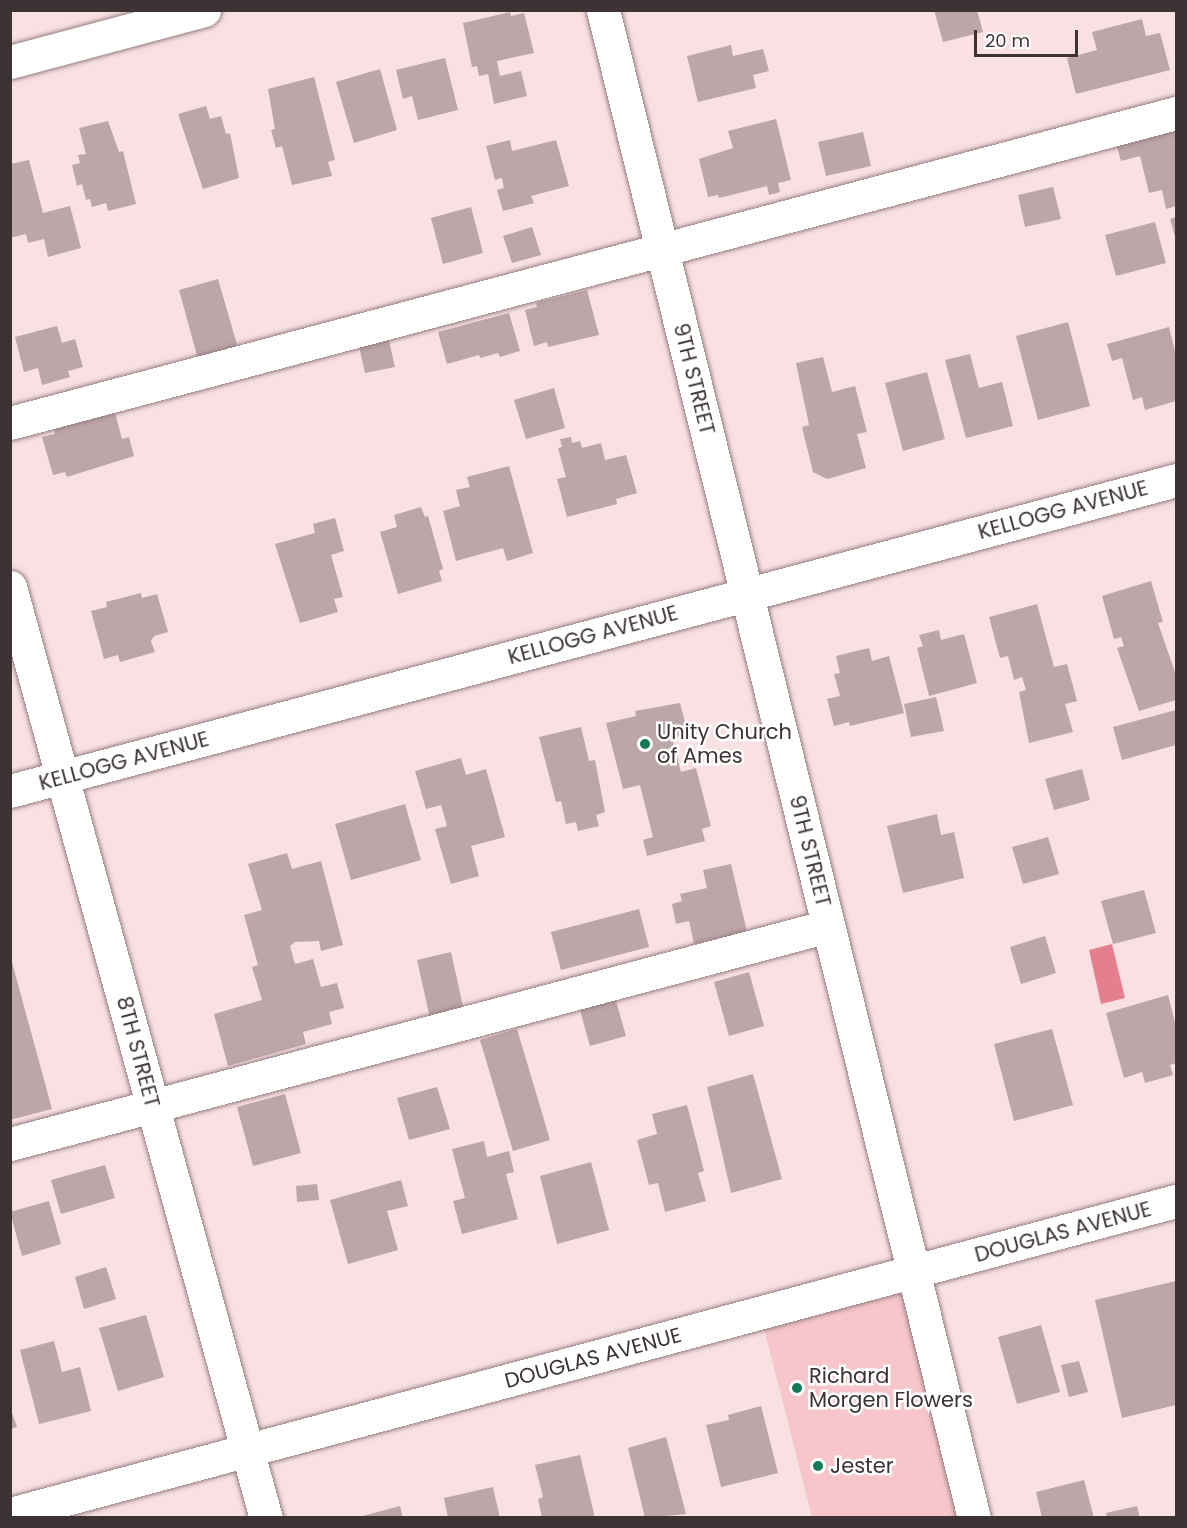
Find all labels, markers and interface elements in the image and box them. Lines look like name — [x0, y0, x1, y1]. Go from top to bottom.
scale bar — [977, 18, 1080, 56]
text: 20 m — [985, 28, 1030, 53]
street label: 9TH STREET — [668, 321, 720, 437]
street label: KELLOGG AVENUE — [975, 475, 1151, 545]
street label: KELLOGG AVENUE — [505, 600, 681, 670]
place label: Unity Church of Ames — [657, 719, 792, 769]
street label: KELLOGG AVENUE — [36, 726, 212, 796]
marker: Unity Church of Ames — [638, 737, 652, 751]
street label: 9TH STREET — [784, 793, 836, 909]
street label: 8TH STREET — [111, 994, 165, 1110]
street label: DOUGLAS AVENUE — [972, 1196, 1154, 1268]
street label: DOUGLAS AVENUE — [502, 1322, 684, 1394]
place label: Richard Morgen Flowers — [809, 1363, 973, 1413]
marker: Richard Morgen Flowers — [790, 1381, 804, 1395]
place label: Jester — [830, 1453, 894, 1479]
marker: Jester — [811, 1459, 825, 1473]

